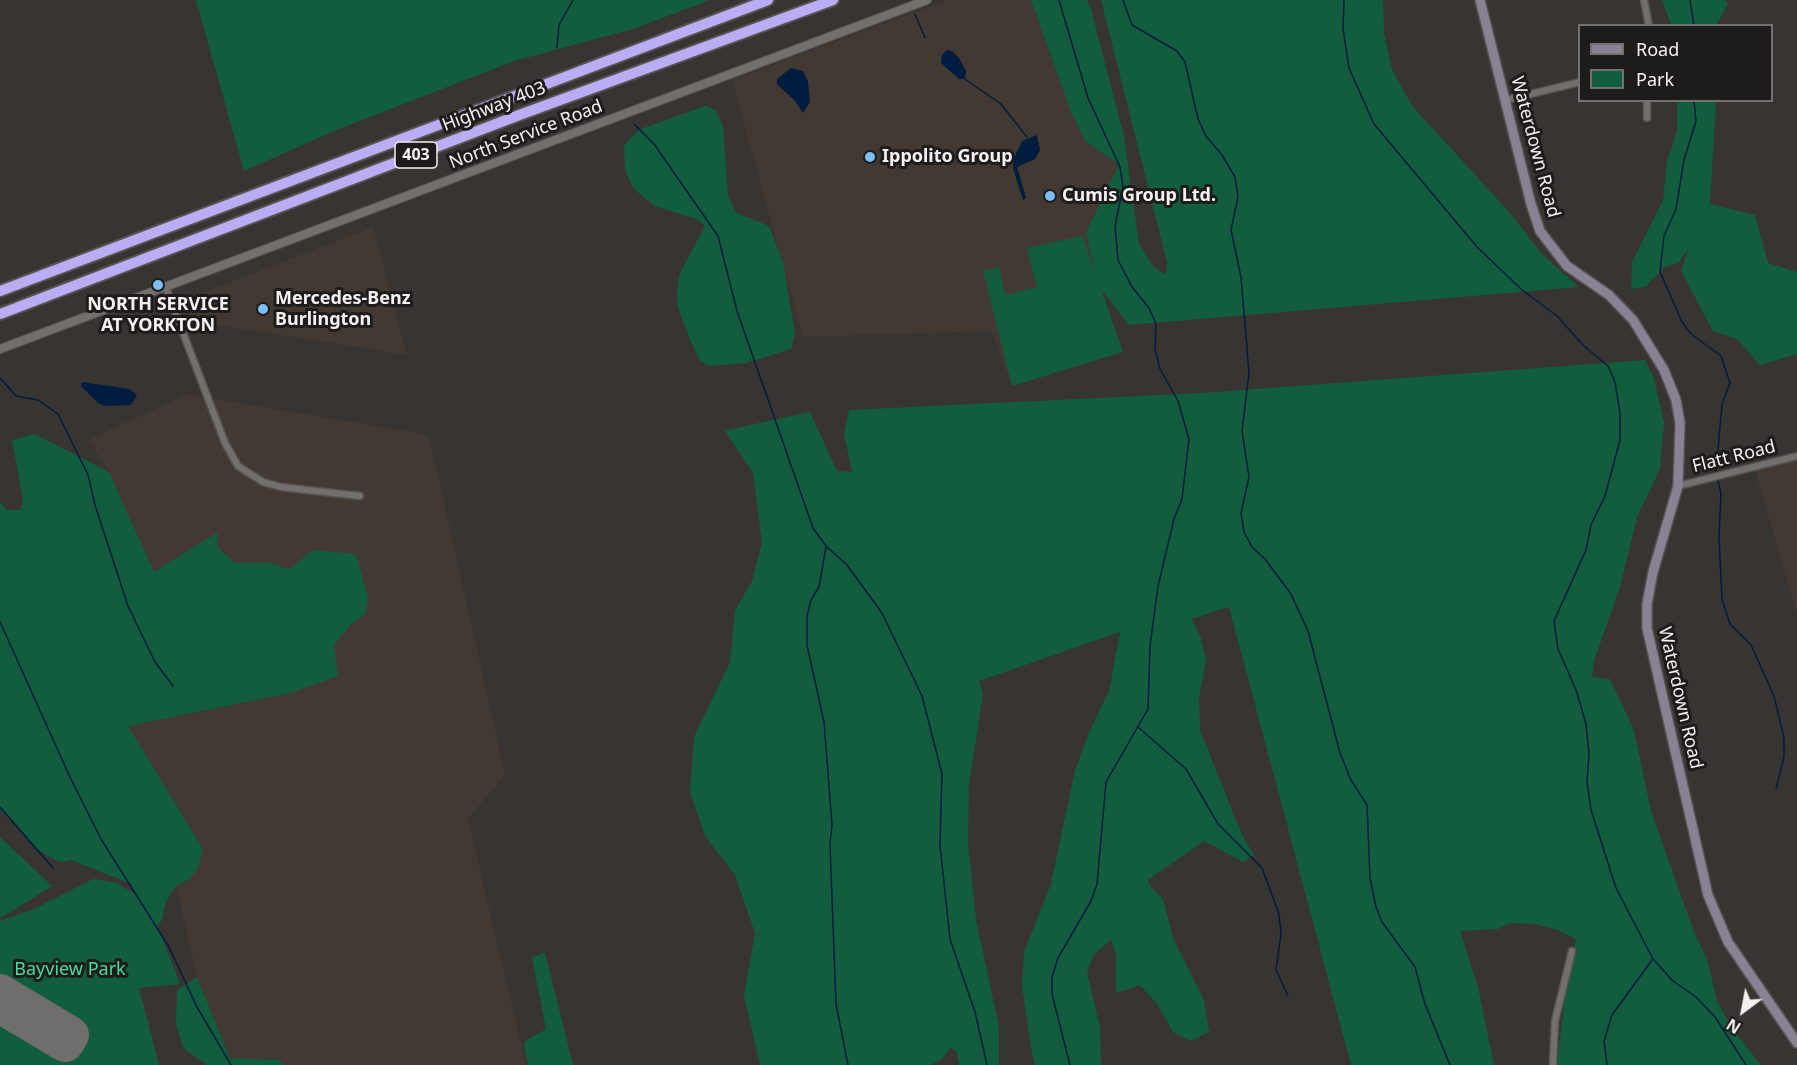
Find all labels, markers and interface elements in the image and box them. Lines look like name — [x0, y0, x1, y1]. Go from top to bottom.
legend — [1578, 24, 1773, 102]
text: Road — [1636, 37, 1679, 61]
text: Park — [1636, 67, 1674, 91]
street label: Waterdown Road — [1506, 74, 1564, 220]
street label: Highway 403 — [439, 77, 549, 137]
street label: North Service Road — [446, 96, 606, 174]
road number: 403 — [395, 142, 437, 168]
place label: Ippolito Group — [882, 146, 1013, 168]
marker: Ippolito Group — [863, 150, 877, 164]
place label: Cumis Group Ltd. — [1062, 185, 1216, 207]
marker: Cumis Group Ltd. — [1043, 189, 1057, 203]
marker: NORTH SERVICE AT YORKTON — [151, 278, 165, 292]
place label: Mercedes-Benz Burlington — [275, 288, 411, 330]
place label: NORTH SERVICE AT YORKTON — [87, 294, 229, 336]
marker: Mercedes-Benz Burlington — [256, 302, 270, 316]
street label: Flatt Road — [1690, 436, 1778, 478]
street label: Waterdown Road — [1653, 625, 1707, 771]
park label: Bayview Park — [14, 959, 126, 981]
north arrow — [1713, 981, 1773, 1041]
text: N — [1722, 1013, 1745, 1039]

